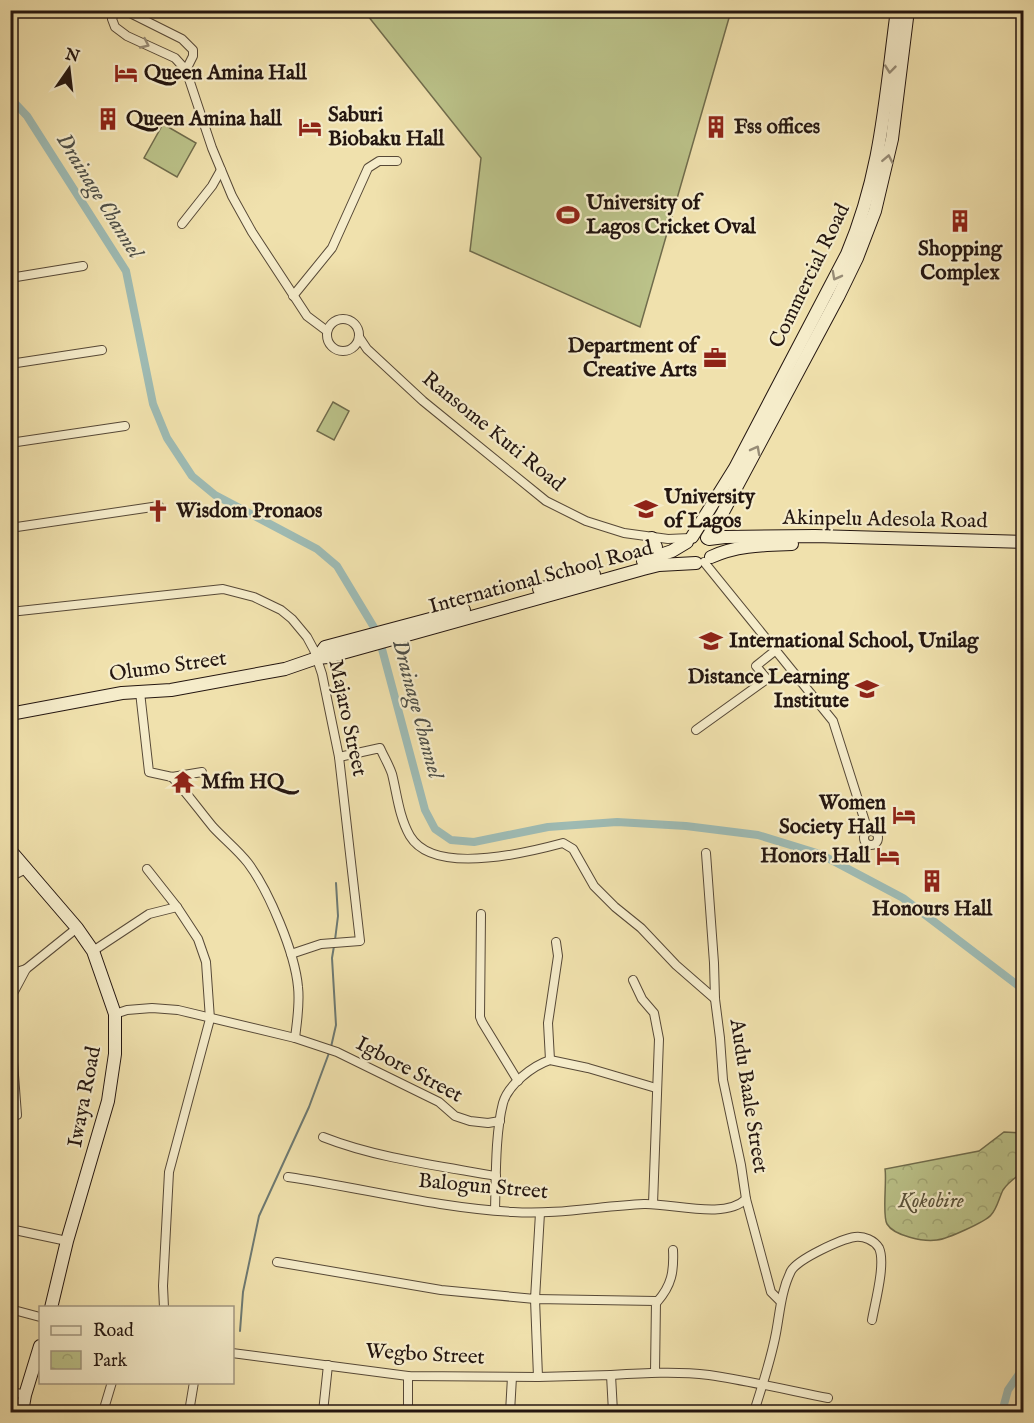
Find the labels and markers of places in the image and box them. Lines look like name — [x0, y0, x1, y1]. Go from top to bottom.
hotel icon: Queen Amina Hall — [113, 60, 139, 86]
place label: Queen Amina Hall — [144, 60, 308, 87]
place label: Saburi Biobaku Hall — [328, 102, 446, 153]
building icon: Queen Amina hall — [95, 106, 121, 132]
place label: Queen Amina hall — [126, 106, 283, 133]
hotel icon: Saburi Biobaku Hall — [297, 114, 323, 140]
building icon: Fss offices — [703, 114, 729, 140]
place label: Fss offices — [734, 114, 820, 141]
place label: University of Lagos Cricket Oval — [585, 190, 757, 241]
sports icon: University of Lagos Cricket Oval — [555, 202, 581, 228]
building icon: Shopping Complex — [947, 208, 973, 234]
place label: Shopping Complex — [918, 236, 1003, 287]
place label: Department of Creative Arts — [568, 333, 700, 384]
office icon: Department of Creative Arts — [702, 345, 728, 371]
place label: University of Lagos — [663, 484, 756, 535]
school or university icon: University of Lagos — [633, 496, 659, 522]
church icon: Wisdom Pronaos — [145, 498, 171, 524]
place label: Wisdom Pronaos — [175, 498, 322, 525]
school or university icon: International School, Unilag — [698, 628, 724, 654]
place label: International School, Unilag — [729, 628, 979, 655]
place label: Distance Learning Institute — [688, 664, 850, 715]
school or university icon: Distance Learning Institute — [854, 676, 880, 702]
temple icon: Mfm HQ — [170, 769, 196, 795]
place label: Mfm HQ — [201, 769, 300, 796]
place label: Women Society Hall — [779, 790, 887, 841]
hotel icon: Women Society Hall — [891, 802, 917, 828]
place label: Honors Hall — [760, 843, 871, 870]
hotel icon: Honors Hall — [875, 843, 901, 869]
building icon: Honours Hall — [919, 868, 945, 894]
place label: Honours Hall — [872, 896, 994, 923]

